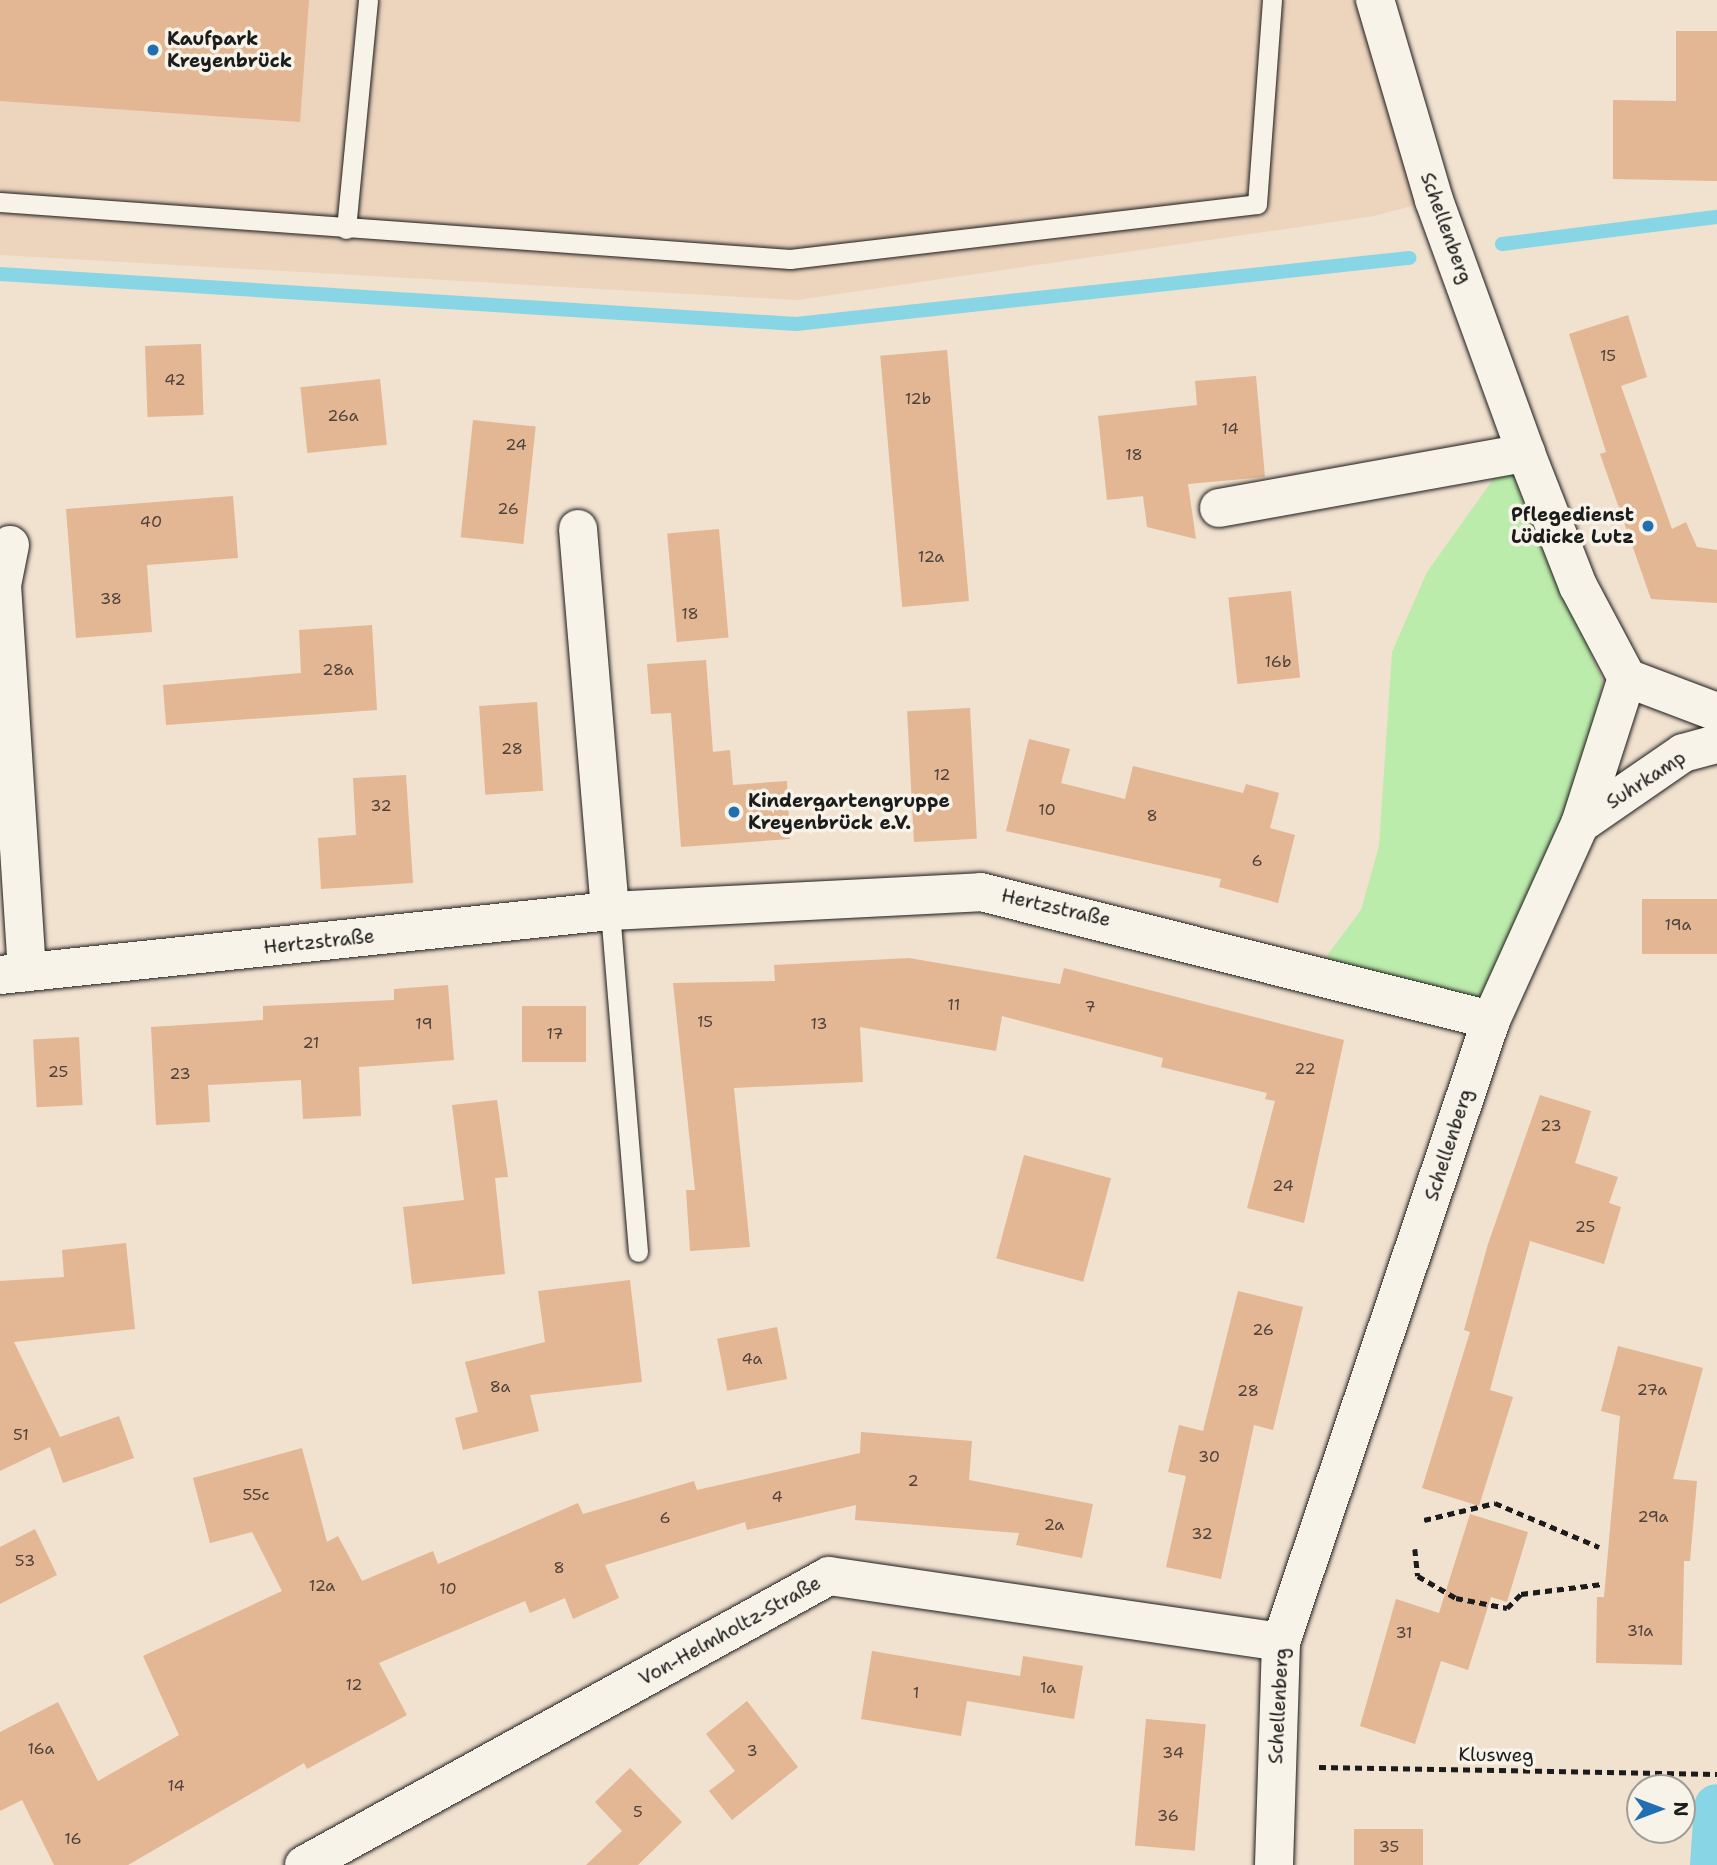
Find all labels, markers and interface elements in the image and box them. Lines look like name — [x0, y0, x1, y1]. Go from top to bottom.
place label: Kaufpark Kreyenbrück — [167, 28, 292, 72]
marker: Kaufpark Kreyenbrück — [145, 42, 161, 58]
street label: Schellenberg — [1415, 169, 1477, 287]
house number: 15 — [1600, 346, 1616, 366]
house number: 42 — [164, 370, 186, 390]
house number: 12b — [905, 389, 931, 409]
house number: 26a — [327, 406, 359, 426]
house number: 14 — [1221, 419, 1239, 439]
house number: 24 — [505, 435, 527, 455]
house number: 18 — [1125, 445, 1143, 465]
house number: 26 — [497, 499, 519, 519]
place label: Pflegedienst Lüdicke Lutz — [1511, 504, 1634, 548]
house number: 40 — [140, 512, 162, 532]
marker: Pflegedienst Lüdicke Lutz — [1640, 518, 1656, 534]
house number: 12a — [918, 547, 944, 567]
house number: 38 — [100, 589, 122, 609]
house number: 18 — [681, 604, 699, 624]
house number: 16b — [1265, 652, 1291, 672]
house number: 28a — [322, 660, 354, 680]
house number: 28 — [501, 739, 523, 759]
street label: Suhrkamp — [1602, 746, 1690, 814]
house number: 12 — [933, 765, 951, 785]
place label: Kindergartengruppe Kreyenbrück e.V. — [748, 790, 950, 834]
house number: 32 — [370, 796, 392, 816]
house number: 10 — [1038, 800, 1056, 820]
marker: Kindergartengruppe Kreyenbrück e.V. — [726, 804, 742, 820]
house number: 8 — [1146, 806, 1158, 826]
house number: 6 — [1251, 851, 1263, 871]
street label: Hertzstraße — [999, 884, 1113, 932]
house number: 19a — [1665, 915, 1691, 935]
street label: Hertzstraße — [262, 925, 376, 959]
house number: 11 — [948, 995, 960, 1015]
house number: 7 — [1084, 997, 1096, 1017]
house number: 15 — [697, 1012, 713, 1032]
house number: 19 — [415, 1014, 433, 1034]
house number: 13 — [810, 1014, 828, 1034]
house number: 17 — [546, 1024, 564, 1044]
house number: 21 — [302, 1033, 320, 1053]
house number: 22 — [1294, 1059, 1316, 1079]
house number: 25 — [48, 1062, 68, 1082]
house number: 23 — [169, 1064, 191, 1084]
street label: Schellenberg — [1420, 1086, 1478, 1204]
house number: 23 — [1540, 1116, 1562, 1136]
house number: 24 — [1272, 1176, 1294, 1196]
house number: 25 — [1575, 1217, 1595, 1237]
house number: 26 — [1252, 1320, 1274, 1340]
house number: 4a — [742, 1349, 762, 1369]
house number: 8a — [490, 1377, 510, 1397]
house number: 27a — [1637, 1380, 1667, 1400]
house number: 28 — [1237, 1381, 1259, 1401]
house number: 51 — [13, 1425, 29, 1445]
house number: 30 — [1198, 1447, 1220, 1467]
house number: 2 — [907, 1471, 919, 1491]
house number: 55c — [242, 1485, 270, 1505]
house number: 4 — [771, 1487, 783, 1507]
house number: 29a — [1637, 1507, 1669, 1527]
house number: 6 — [659, 1508, 671, 1528]
house number: 2a — [1044, 1515, 1064, 1535]
house number: 32 — [1191, 1524, 1213, 1544]
house number: 53 — [15, 1551, 35, 1571]
house number: 8 — [553, 1558, 565, 1578]
street label: Von-Helmholtz-Straße — [635, 1571, 825, 1691]
house number: 12a — [309, 1576, 335, 1596]
house number: 10 — [439, 1579, 457, 1599]
house number: 31a — [1627, 1621, 1653, 1641]
house number: 31 — [1395, 1623, 1413, 1643]
street label: Schellenberg — [1265, 1647, 1293, 1765]
house number: 12 — [345, 1675, 363, 1695]
house number: 1a — [1040, 1678, 1056, 1698]
house number: 1 — [913, 1683, 919, 1703]
house number: 16a — [27, 1739, 55, 1759]
house number: 3 — [746, 1741, 758, 1761]
house number: 34 — [1162, 1743, 1184, 1763]
street label: Klusweg — [1458, 1743, 1534, 1767]
north arrow — [1626, 1774, 1696, 1844]
house number: 14 — [167, 1776, 185, 1796]
text: N — [1668, 1801, 1693, 1817]
house number: 5 — [633, 1802, 643, 1822]
house number: 36 — [1157, 1806, 1179, 1826]
house number: 16 — [64, 1829, 82, 1849]
house number: 35 — [1379, 1837, 1399, 1857]

